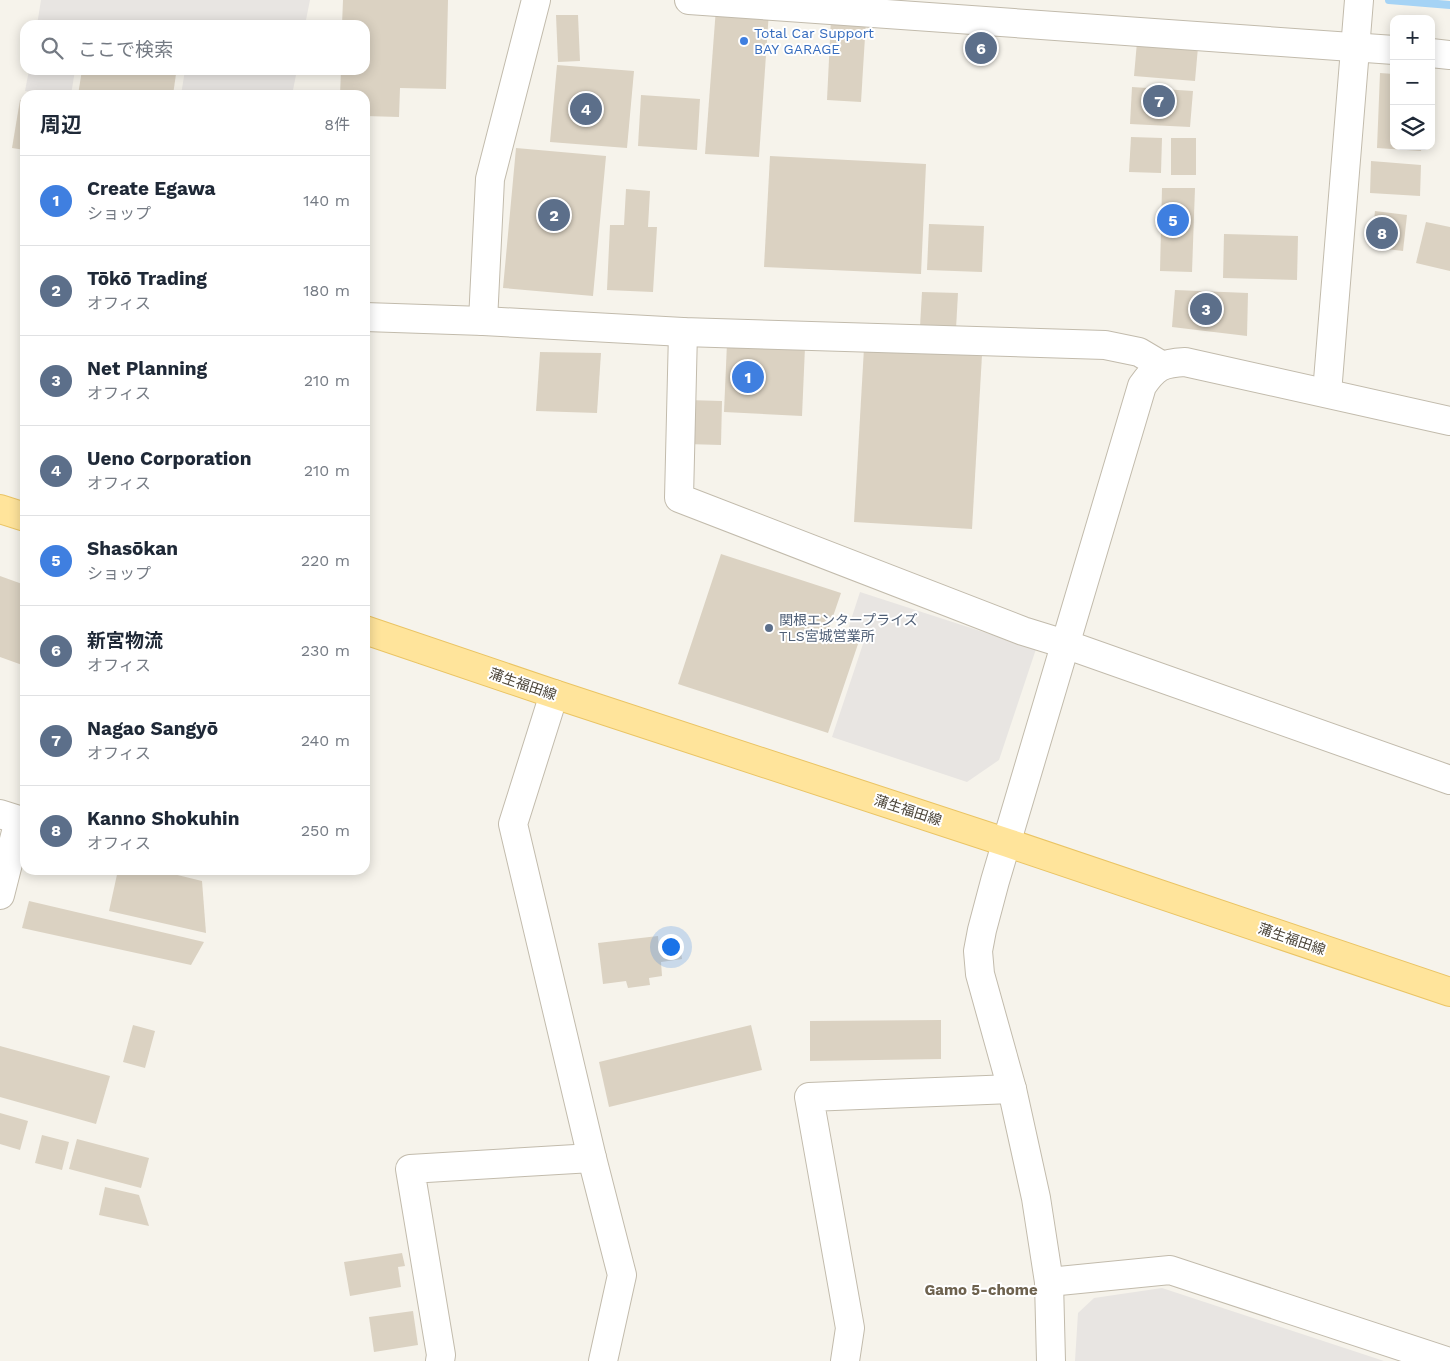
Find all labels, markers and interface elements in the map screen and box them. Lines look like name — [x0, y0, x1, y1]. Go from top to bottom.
map controls — [1390, 15, 1435, 150]
button: + — [1390, 15, 1435, 60]
search box — [20, 20, 370, 75]
place label: Total Car Support BAY GARAGE — [754, 25, 874, 57]
pin: 6 — [965, 29, 997, 67]
icon: search — [38, 34, 66, 62]
marker: Total Car Support BAY GARAGE — [738, 35, 750, 47]
text: ここで検索 — [78, 38, 173, 61]
button: − — [1390, 60, 1435, 105]
pin: 7 — [1143, 82, 1175, 120]
pin: 4 — [570, 90, 602, 128]
button: layers — [1390, 105, 1435, 150]
text: 周辺 — [40, 112, 82, 137]
text: 8件 — [324, 115, 350, 134]
text: Create Egawa — [87, 177, 216, 200]
text: 1 — [53, 191, 59, 210]
text: 140 m — [303, 191, 350, 210]
pin: 2 — [538, 196, 570, 234]
pin: 5 — [1157, 201, 1189, 239]
text: ショップ — [87, 204, 151, 223]
pin: 8 — [1366, 214, 1398, 252]
text: Tōkō Trading — [87, 267, 207, 290]
text: 2 — [51, 281, 61, 300]
text: 180 m — [303, 281, 350, 300]
pin: 3 — [1190, 290, 1222, 328]
text: オフィス — [87, 294, 151, 313]
text: Net Planning — [87, 357, 207, 380]
pin: 1 — [732, 358, 764, 396]
text: 3 — [51, 371, 61, 390]
text: 210 m — [304, 371, 350, 390]
text: オフィス — [87, 384, 151, 403]
text: Ueno Corporation — [87, 447, 252, 470]
text: 4 — [51, 461, 61, 480]
text: 210 m — [304, 461, 350, 480]
text: オフィス — [87, 474, 151, 493]
text: Shasōkan — [87, 537, 178, 560]
text: 5 — [51, 551, 61, 570]
text: 220 m — [301, 551, 350, 570]
text: ショップ — [87, 564, 151, 583]
place label: 関根エンタープライズ TLS宮城営業所 — [779, 612, 918, 644]
marker: 関根エンタープライズ TLS宮城営業所 — [763, 622, 775, 634]
text: 新宮物流 — [87, 629, 163, 652]
text: 6 — [51, 641, 61, 660]
text: 230 m — [301, 641, 350, 660]
text: オフィス — [87, 656, 151, 675]
street label: 蒲生福田線 — [487, 665, 559, 703]
text: Nagao Sangyō — [87, 717, 218, 740]
text: 7 — [51, 731, 61, 750]
text: 240 m — [301, 731, 350, 750]
text: オフィス — [87, 744, 151, 763]
street label: 蒲生福田線 — [872, 792, 944, 828]
text: Kanno Shokuhin — [87, 807, 239, 830]
text: 8 — [51, 821, 61, 840]
text: 250 m — [301, 821, 350, 840]
text: オフィス — [87, 834, 151, 853]
street label: 蒲生福田線 — [1256, 920, 1328, 958]
your location — [658, 934, 684, 960]
district label: Gamo 5-chome — [924, 1281, 1038, 1299]

